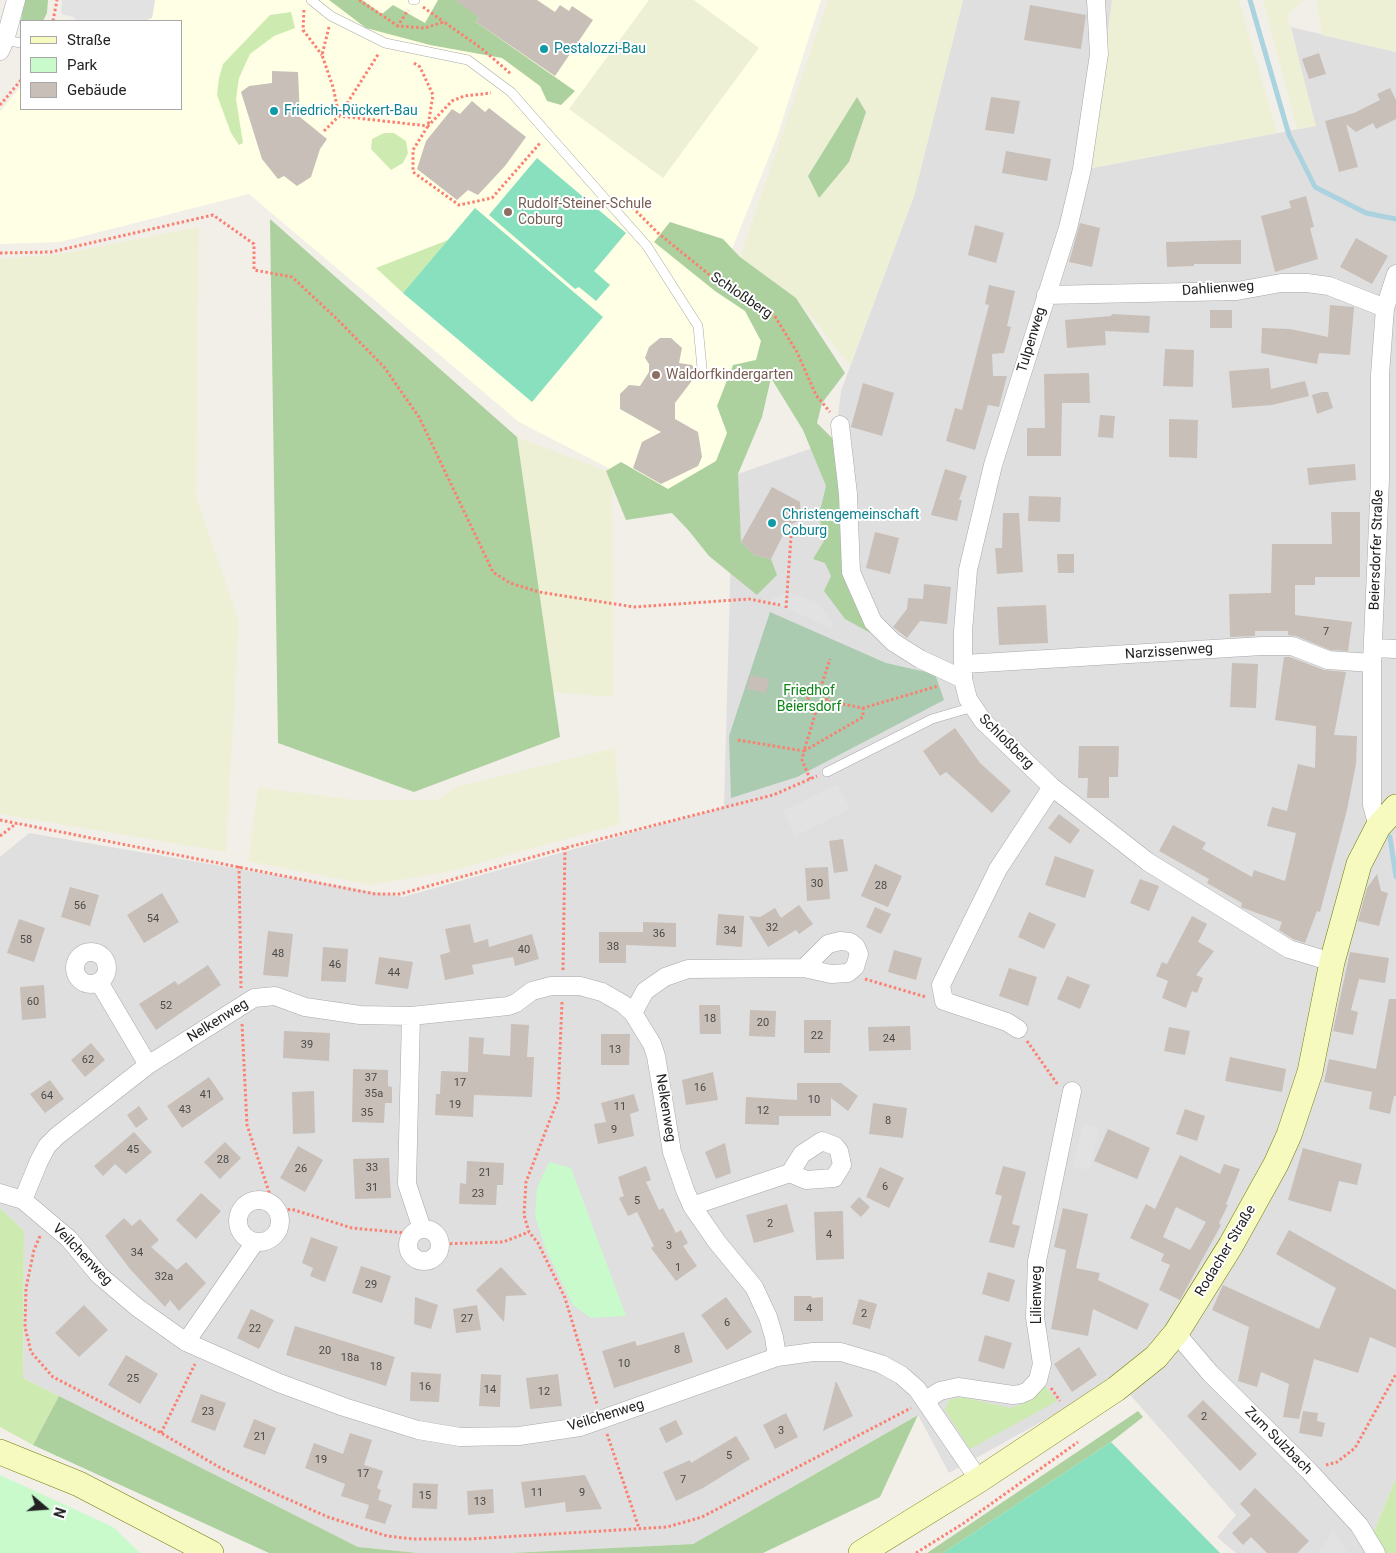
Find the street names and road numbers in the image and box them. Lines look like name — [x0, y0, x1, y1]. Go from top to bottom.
street label: Schloßberg — [707, 269, 775, 323]
street label: Dahlienweg — [1181, 278, 1255, 300]
street label: Tulpenweg — [1014, 305, 1050, 375]
street label: Beiersdorfer Straße — [1366, 489, 1388, 611]
street label: Narzissenweg — [1124, 641, 1214, 663]
street label: Schloßberg — [975, 711, 1037, 773]
street label: Nelkenweg — [184, 996, 252, 1046]
street label: Nelkenweg — [651, 1073, 679, 1143]
street label: Rodacher Straße — [1192, 1202, 1260, 1300]
street label: Veilchenweg — [49, 1221, 115, 1289]
street label: Lilienweg — [1029, 1266, 1045, 1324]
street label: Veilchenweg — [566, 1396, 646, 1436]
street label: Zum Sulzbach — [1241, 1404, 1315, 1478]

